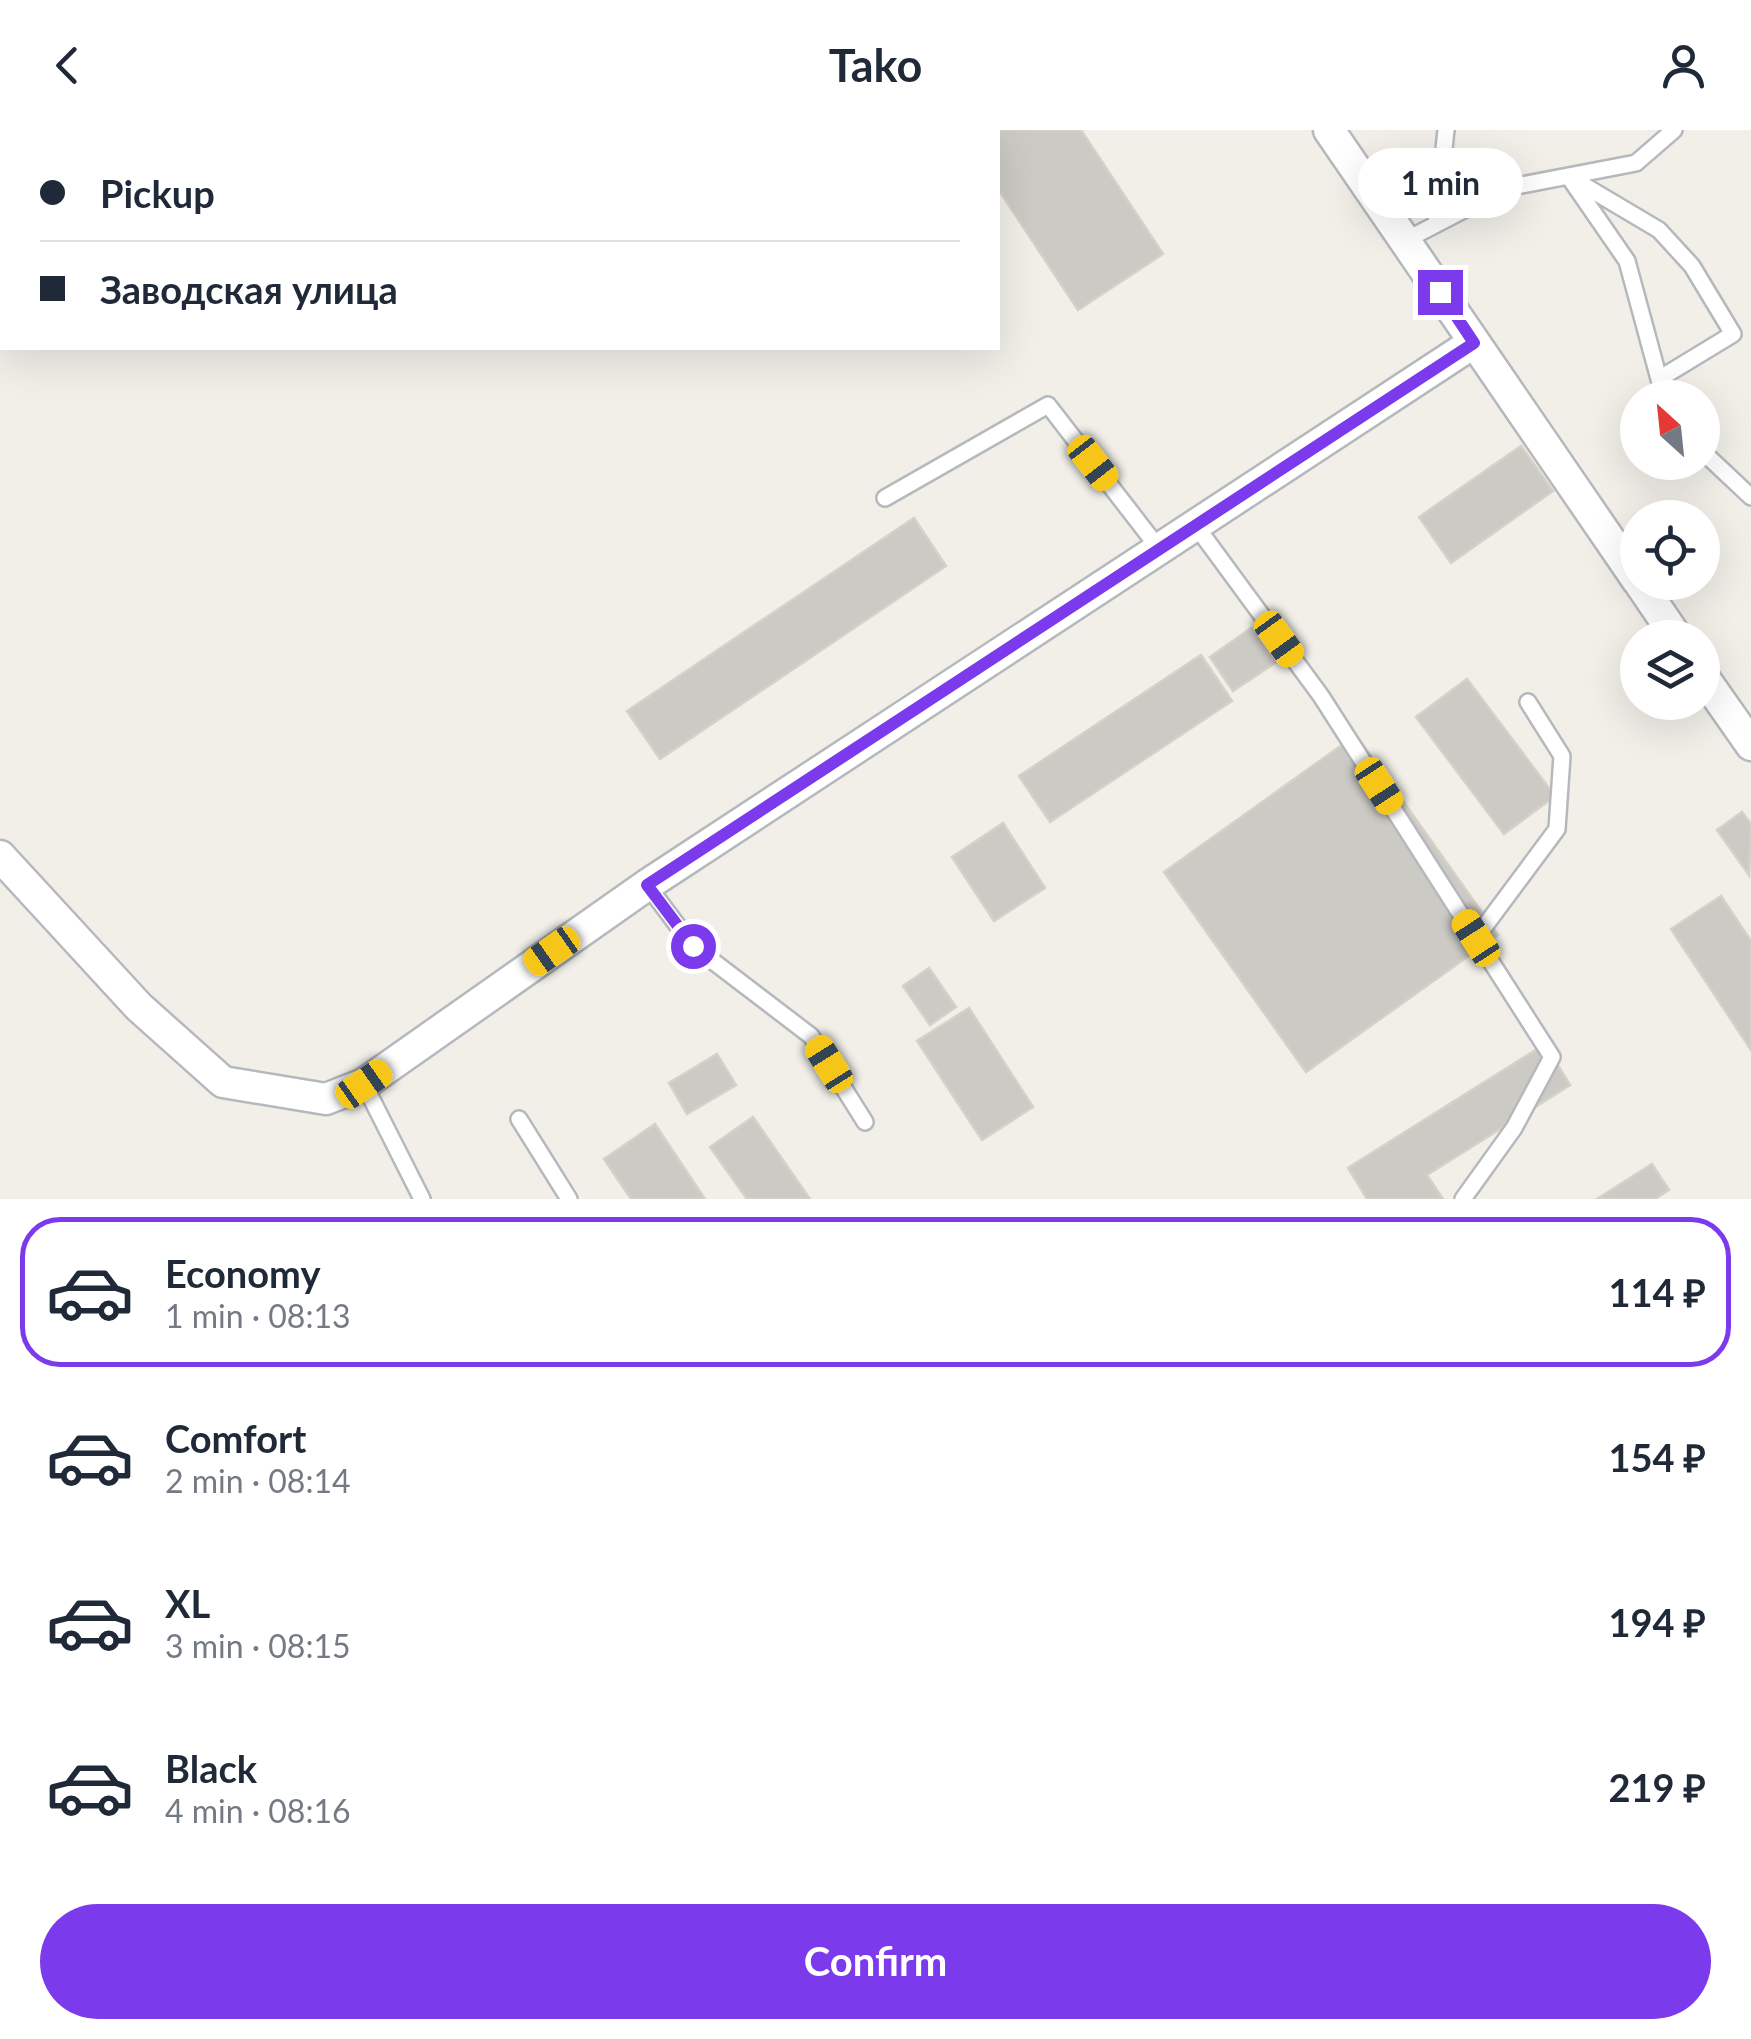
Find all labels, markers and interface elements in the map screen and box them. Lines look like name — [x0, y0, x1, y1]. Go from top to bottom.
icon: back — [40, 38, 95, 93]
text: Tako — [829, 38, 922, 92]
icon: person — [1656, 38, 1711, 93]
callout: 1 min — [1358, 147, 1522, 217]
text: 1 min — [1401, 163, 1480, 202]
text: Pickup — [100, 170, 215, 216]
text: Заводская улица — [100, 266, 398, 312]
route end — [1418, 270, 1463, 315]
north arrow — [1620, 380, 1720, 480]
map controls — [1620, 380, 1720, 720]
car — [1063, 430, 1123, 496]
button: locate — [1620, 500, 1720, 600]
car — [1249, 606, 1309, 672]
button: layers — [1620, 620, 1720, 720]
car — [1350, 753, 1408, 819]
car — [1447, 905, 1505, 971]
car — [519, 922, 585, 980]
route start — [671, 924, 716, 969]
car — [800, 1031, 858, 1097]
car — [331, 1055, 397, 1113]
icon: car — [45, 1247, 135, 1337]
text: Economy — [165, 1250, 320, 1296]
text: 114 ₽ — [1609, 1269, 1706, 1315]
text: 1 min · 08:13 — [165, 1296, 351, 1335]
icon: car — [45, 1412, 135, 1502]
text: Comfort — [165, 1415, 306, 1461]
text: 154 ₽ — [1609, 1434, 1706, 1480]
text: 2 min · 08:14 — [165, 1461, 351, 1500]
icon: car — [45, 1577, 135, 1667]
text: XL — [165, 1580, 210, 1626]
text: 194 ₽ — [1609, 1599, 1706, 1645]
text: 3 min · 08:15 — [165, 1626, 351, 1665]
icon: car — [45, 1742, 135, 1832]
text: Black — [165, 1745, 257, 1791]
text: 219 ₽ — [1609, 1764, 1706, 1810]
text: 4 min · 08:16 — [165, 1791, 351, 1830]
button: Confirm — [40, 1904, 1711, 2019]

